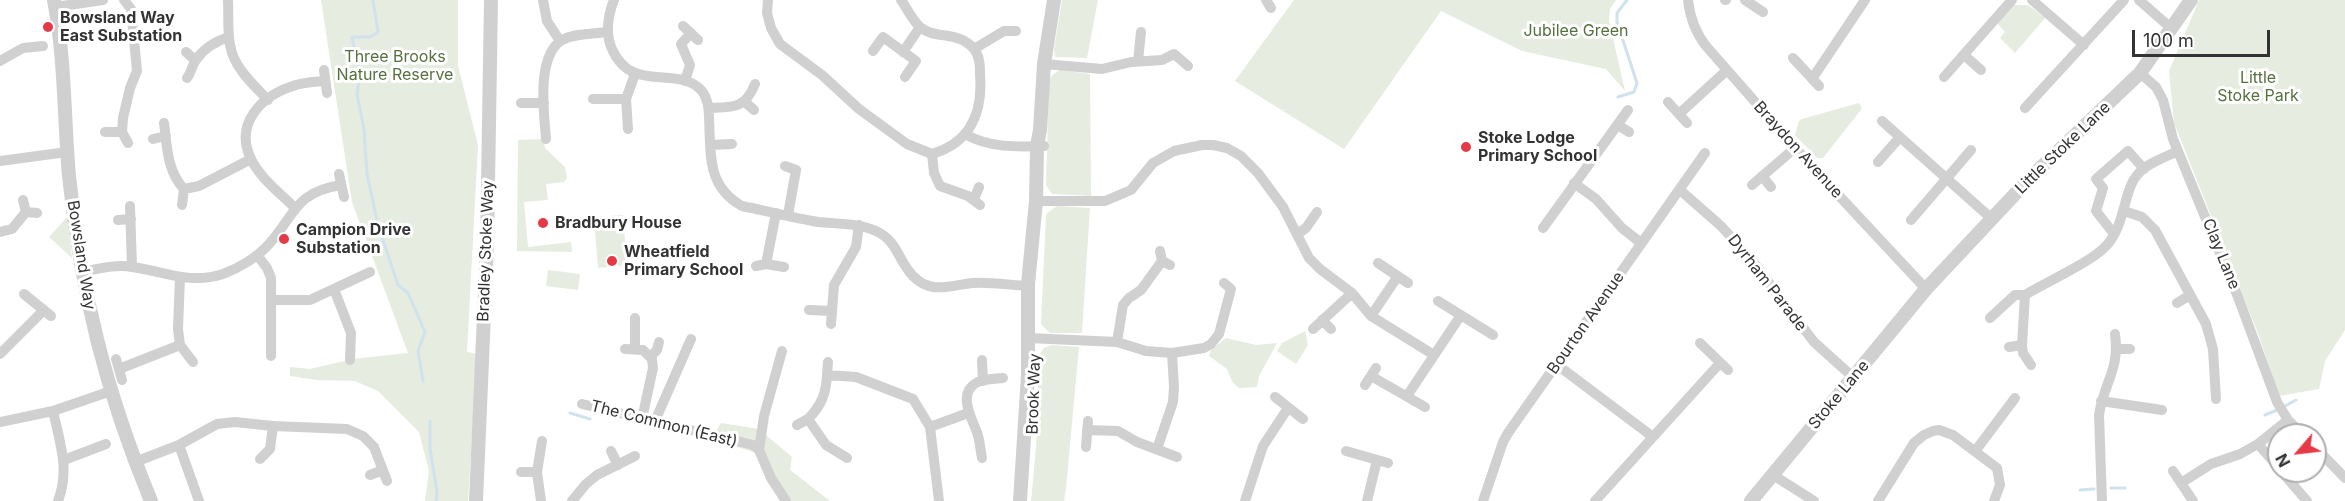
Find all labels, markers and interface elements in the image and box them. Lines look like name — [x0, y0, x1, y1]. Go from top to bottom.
place label: Bowsland Way East Substation — [60, 8, 182, 46]
scale bar — [2135, 18, 2273, 56]
marker: Bowsland Way East Substation — [41, 20, 55, 34]
park label: Jubilee Green — [1523, 21, 1629, 41]
text: 100 m — [2143, 30, 2194, 51]
park label: Three Brooks Nature Reserve — [337, 47, 453, 85]
park label: Little Stoke Park — [2217, 68, 2299, 106]
street label: Braydon Avenue — [1750, 98, 1846, 202]
street label: Little Stoke Lane — [2011, 98, 2115, 198]
place label: Stoke Lodge Primary School — [1478, 128, 1597, 166]
marker: Stoke Lodge Primary School — [1459, 140, 1473, 154]
street label: Bradley Stoke Way — [474, 180, 498, 322]
street label: Bowsland Way — [63, 199, 99, 311]
place label: Bradbury House — [555, 213, 682, 233]
marker: Bradbury House — [536, 216, 550, 230]
street label: Clay Lane — [2198, 216, 2244, 292]
place label: Campion Drive Substation — [296, 220, 411, 258]
street label: Dyrham Parade — [1723, 231, 1811, 335]
marker: Campion Drive Substation — [277, 232, 291, 246]
place label: Wheatfield Primary School — [624, 242, 743, 280]
marker: Wheatfield Primary School — [605, 254, 619, 268]
street label: Bourton Avenue — [1544, 268, 1628, 378]
street label: Brook Way — [1023, 353, 1045, 435]
street label: Stoke Lane — [1805, 357, 1873, 433]
street label: The Common (East) — [589, 396, 739, 452]
north arrow — [2267, 423, 2327, 483]
text: N — [2271, 450, 2295, 471]

